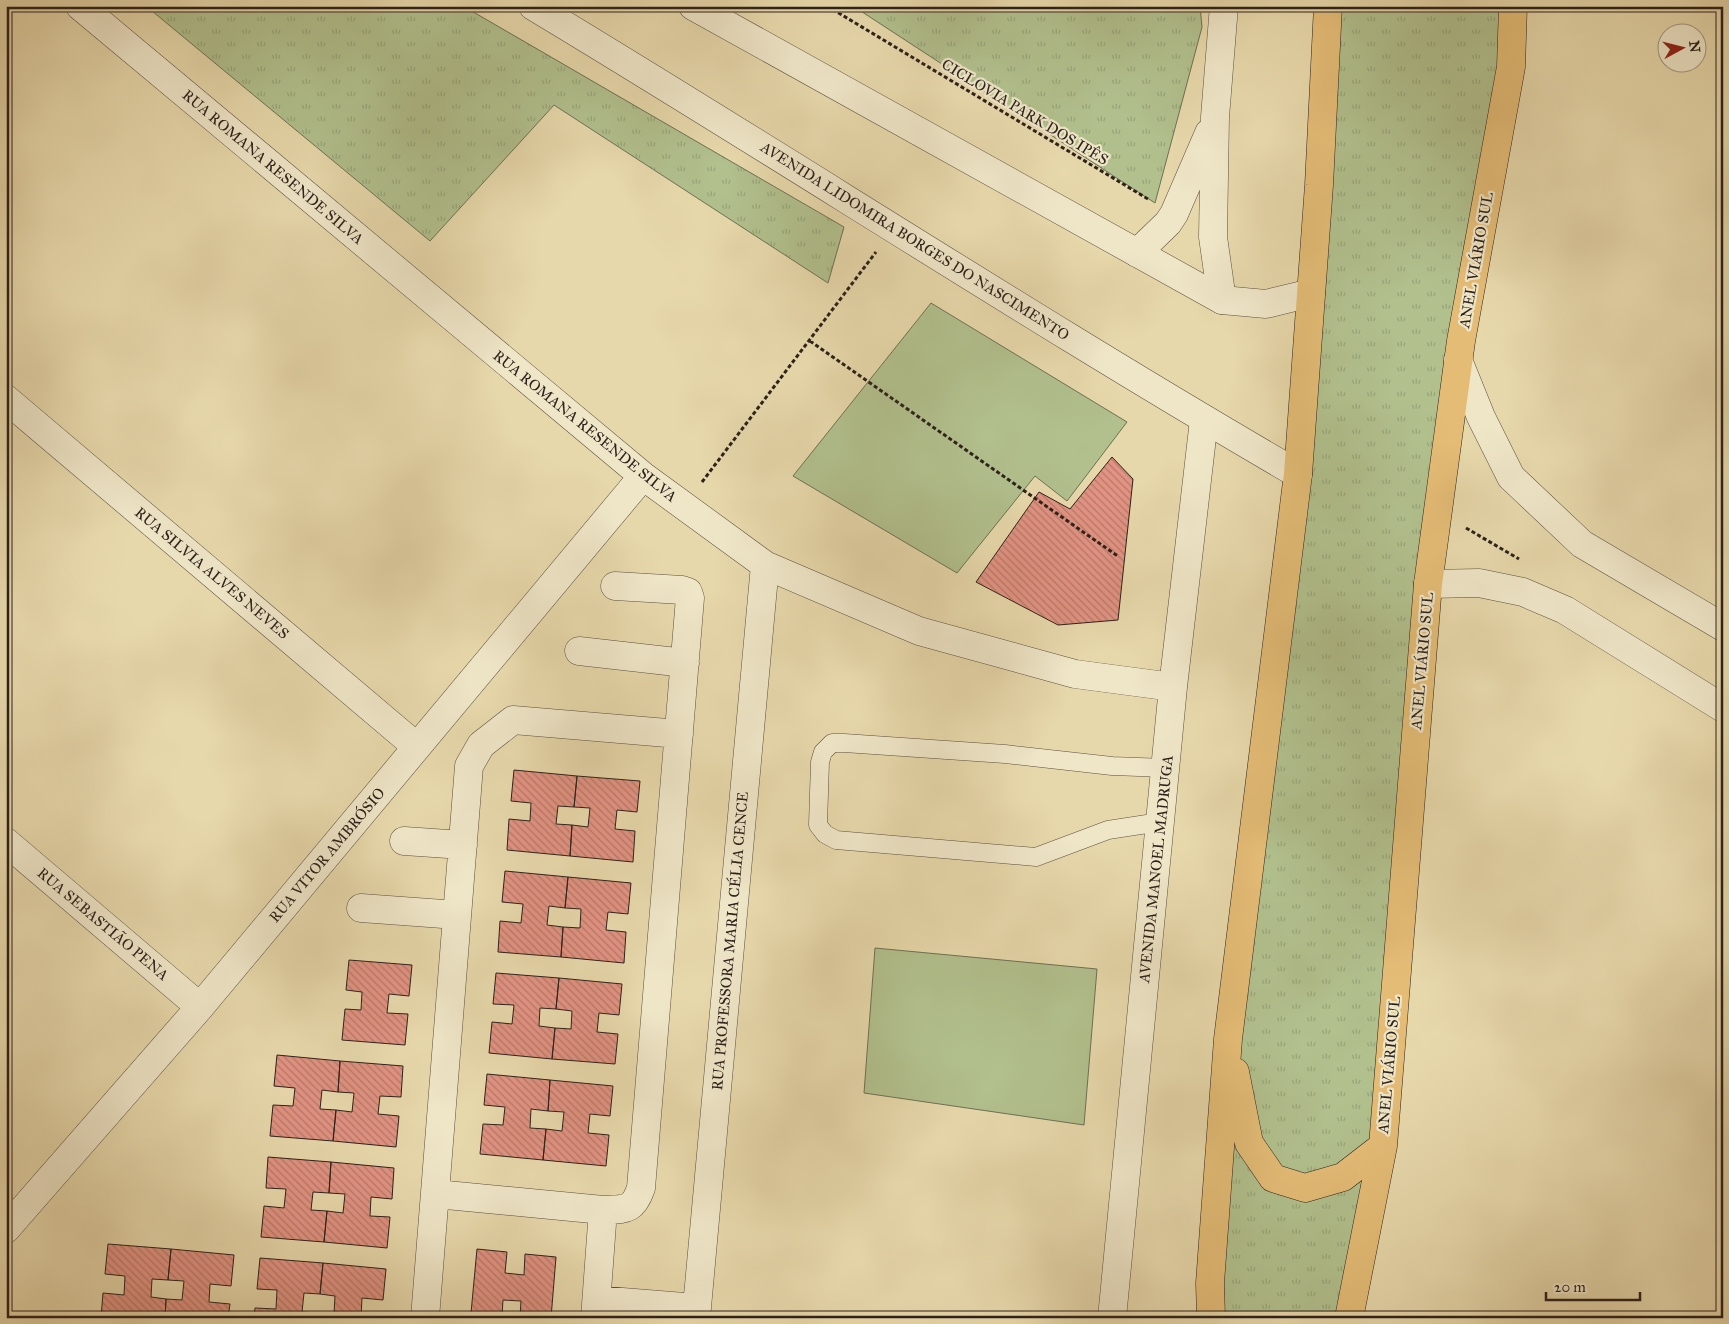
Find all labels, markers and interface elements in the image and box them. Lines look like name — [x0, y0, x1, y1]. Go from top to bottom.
north arrow — [1656, 22, 1706, 72]
text: N — [1685, 40, 1704, 54]
street label: CICLOVIA PARK DOS IPÊS — [938, 55, 1112, 169]
street label: RUA ROMANA RESENDE SILVA — [179, 86, 367, 248]
street label: AVENIDA LIDOMIRA BORGES DO NASCIMENTO — [756, 137, 1073, 344]
street label: ANEL VIÁRIO SUL — [1454, 190, 1497, 330]
street label: RUA ROMANA RESENDE SILVA — [490, 346, 680, 506]
street label: RUA SILVIA ALVES NEVES — [131, 503, 293, 643]
street label: ANEL VIÁRIO SUL — [1406, 591, 1437, 731]
street label: AVENIDA MANOEL MADRUGA — [1135, 754, 1177, 985]
street label: RUA VITOR AMBRÓSIO — [265, 783, 389, 926]
street label: RUA PROFESSORA MARIA CÉLIA CENCE — [707, 790, 752, 1091]
street label: RUA SEBASTIÃO PENA — [34, 864, 172, 984]
street label: ANEL VIÁRIO SUL — [1373, 995, 1404, 1135]
scale bar — [1546, 1269, 1640, 1301]
text: 20 m — [1554, 1278, 1586, 1296]

